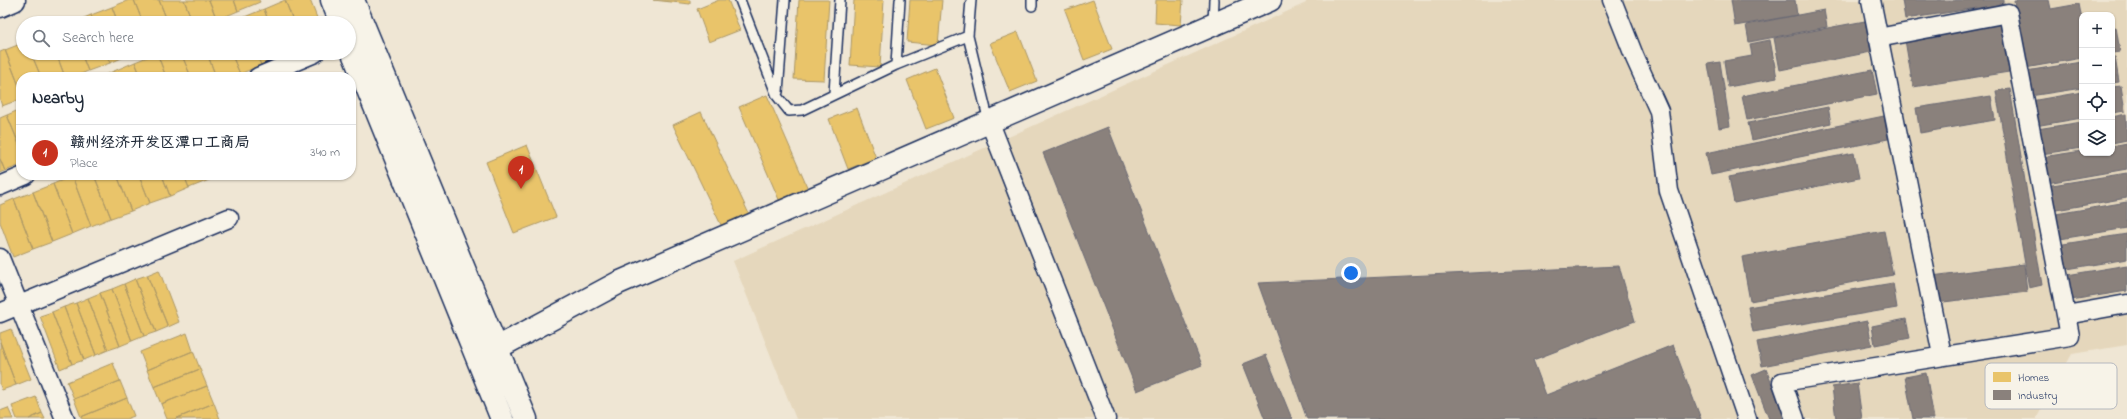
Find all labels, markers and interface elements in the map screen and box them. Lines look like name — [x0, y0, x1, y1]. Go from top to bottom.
map controls — [2079, 12, 2115, 156]
button: + — [2079, 12, 2115, 48]
search box — [16, 16, 356, 60]
icon: search — [30, 27, 52, 49]
text: Search here — [62, 27, 134, 49]
button: − — [2079, 48, 2115, 84]
button: locate — [2079, 84, 2115, 120]
text: Nearby — [32, 86, 84, 111]
button: layers — [2079, 120, 2115, 156]
text: 赣州经济开发区潭口工商局 — [70, 132, 250, 154]
text: 1 — [43, 143, 47, 162]
text: 340 m — [310, 143, 340, 162]
text: Place — [70, 154, 98, 173]
pin: 1 — [508, 156, 534, 189]
your location — [1341, 263, 1361, 283]
legend — [1985, 363, 2117, 409]
text: Homes — [2018, 370, 2050, 386]
text: Industry — [2018, 388, 2057, 405]

